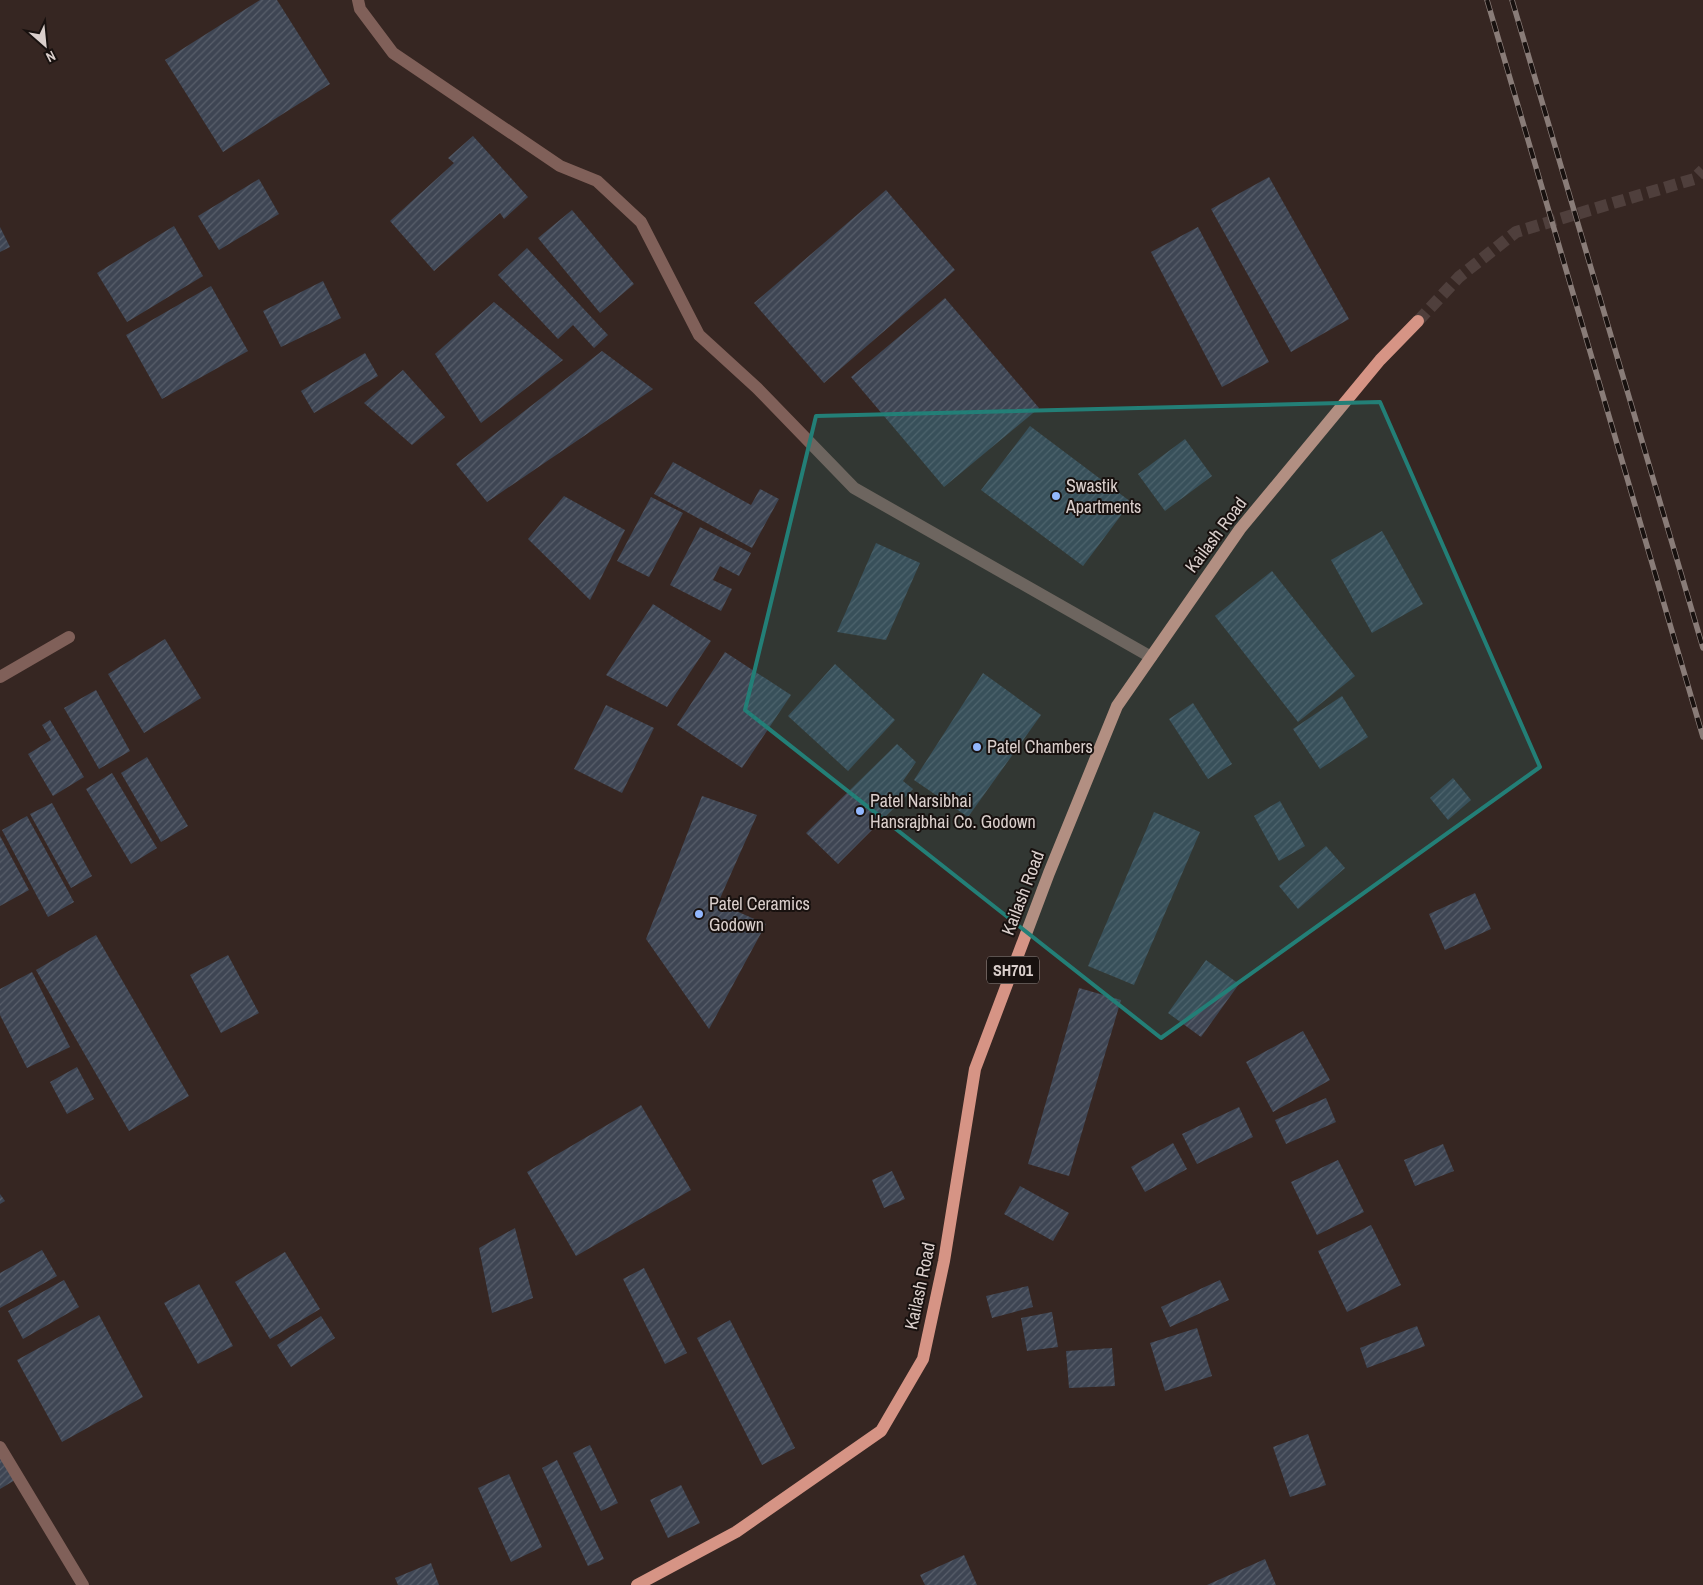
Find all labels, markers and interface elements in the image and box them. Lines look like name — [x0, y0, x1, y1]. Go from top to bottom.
north arrow — [20, 20, 70, 70]
text: N — [43, 47, 59, 66]
place label: Swastik Apartments — [1065, 473, 1141, 519]
marker: Swastik Apartments — [1050, 490, 1062, 502]
street label: Kailash Road — [1179, 492, 1252, 578]
place label: Patel Chambers — [987, 734, 1093, 759]
marker: Patel Chambers — [971, 741, 983, 753]
place label: Patel Narsibhai Hansrajbhai Co. Godown — [870, 788, 1036, 834]
marker: Patel Narsibhai Hansrajbhai Co. Godown — [854, 805, 866, 817]
street label: Kailash Road — [995, 847, 1050, 939]
place label: Patel Ceramics Godown — [709, 891, 810, 937]
marker: Patel Ceramics Godown — [693, 908, 705, 920]
road number: SH701 — [987, 956, 1039, 984]
street label: Kailash Road — [898, 1240, 941, 1332]

